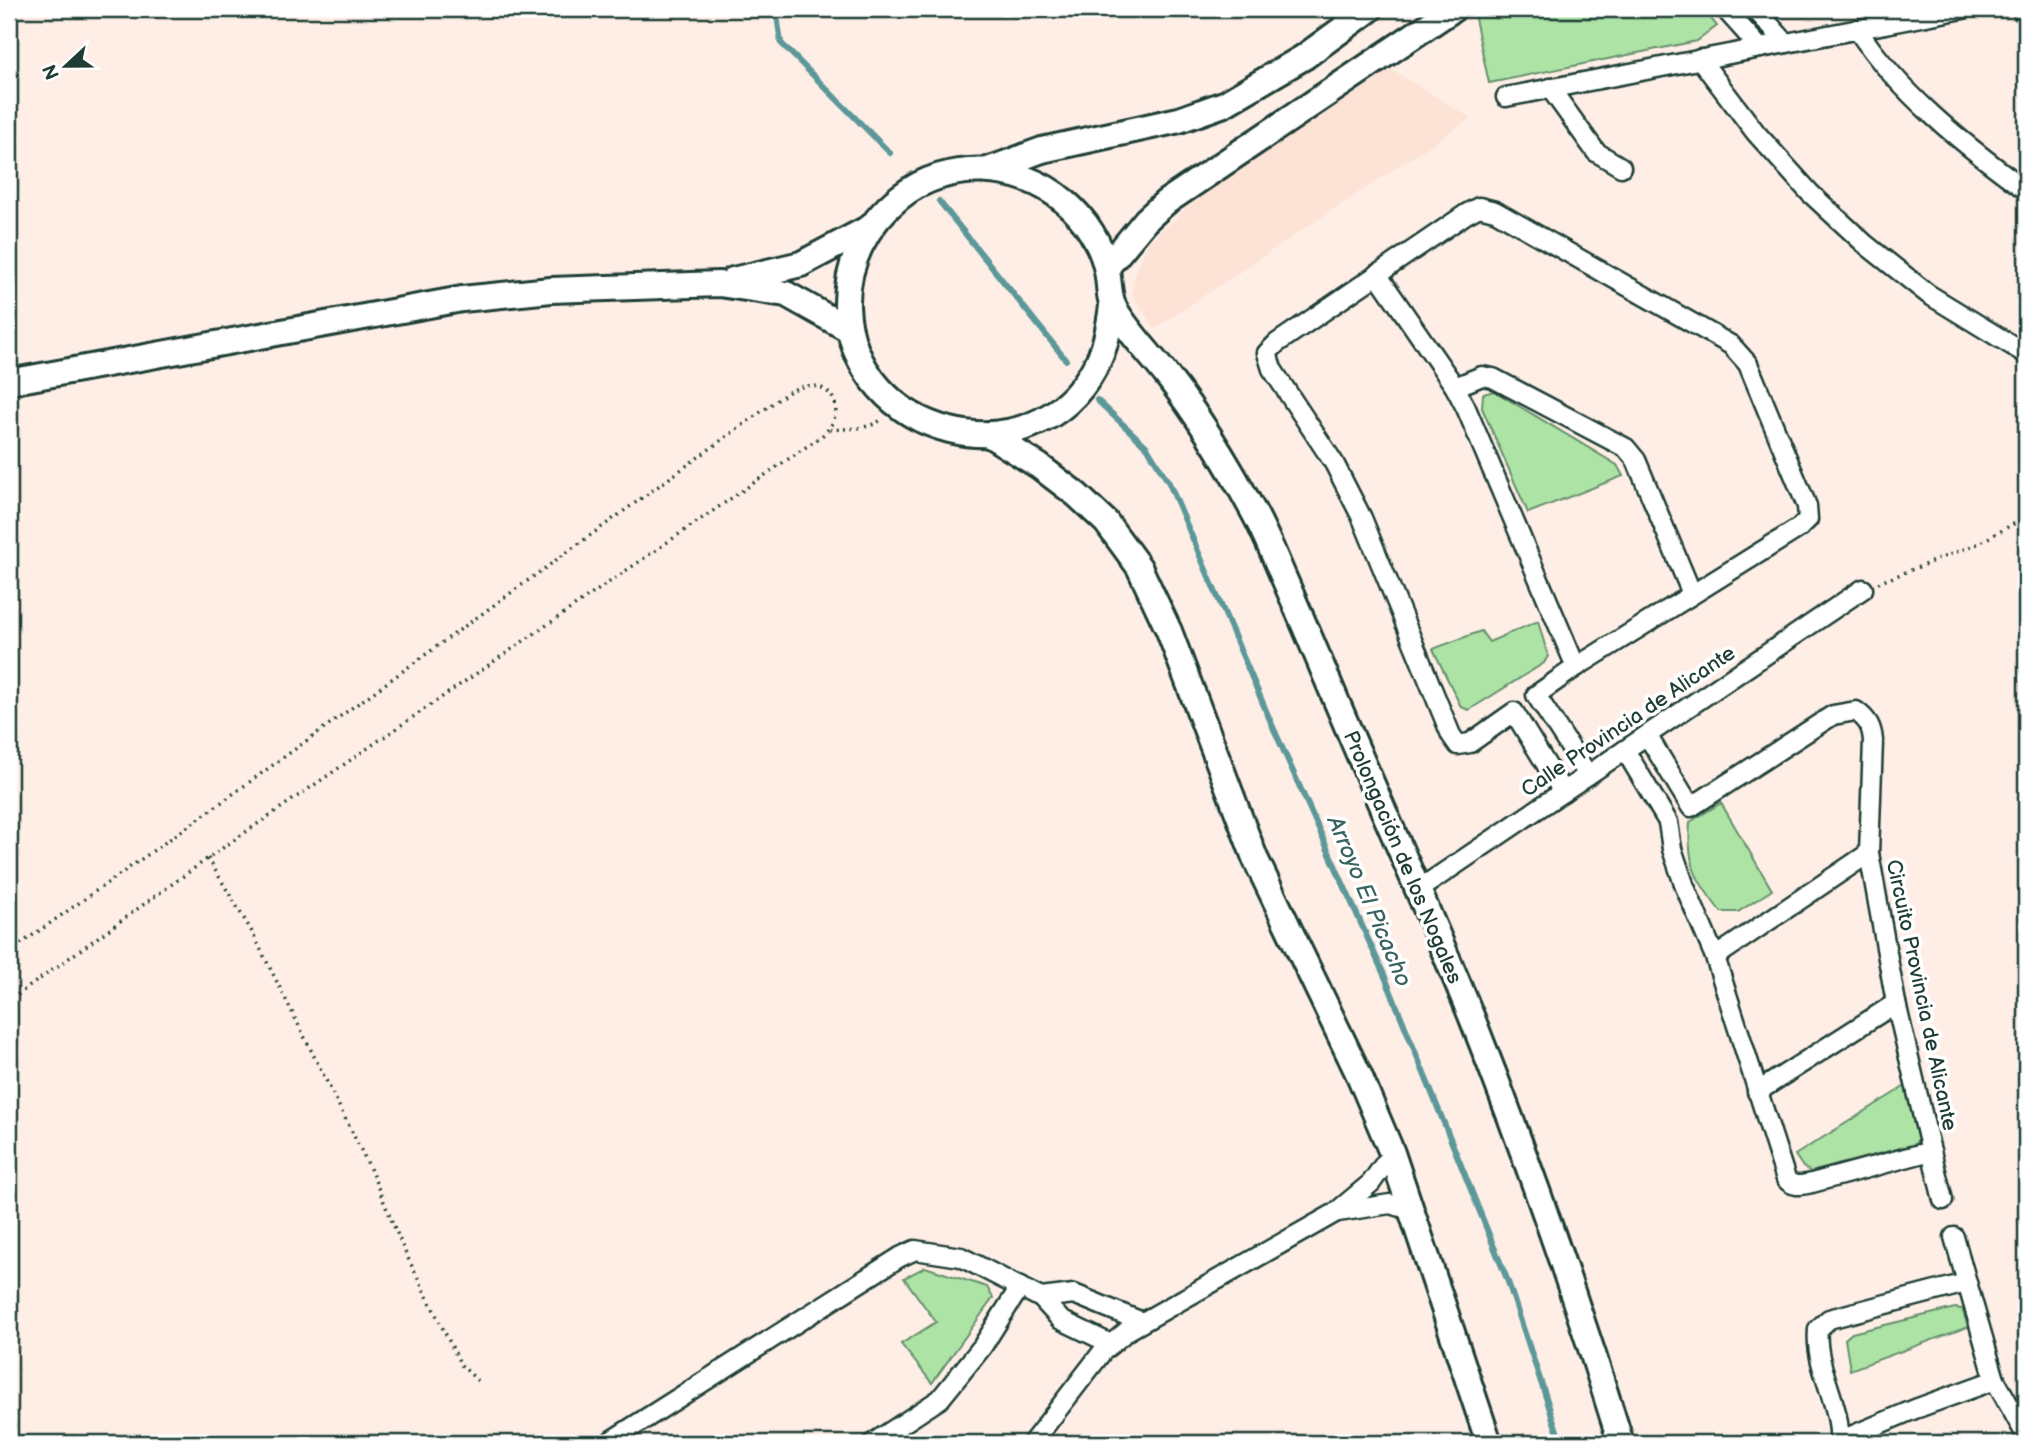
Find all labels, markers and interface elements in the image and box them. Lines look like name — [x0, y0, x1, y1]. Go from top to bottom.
north arrow — [32, 32, 102, 102]
text: N — [38, 61, 65, 83]
street label: Calle Provincia de Alicante — [1517, 640, 1740, 802]
street label: Prolongación de los Nogales — [1338, 727, 1467, 987]
water label: Arroyo El Picacho — [1320, 811, 1418, 991]
street label: Circuito Provincia de Alicante — [1881, 857, 1962, 1133]

